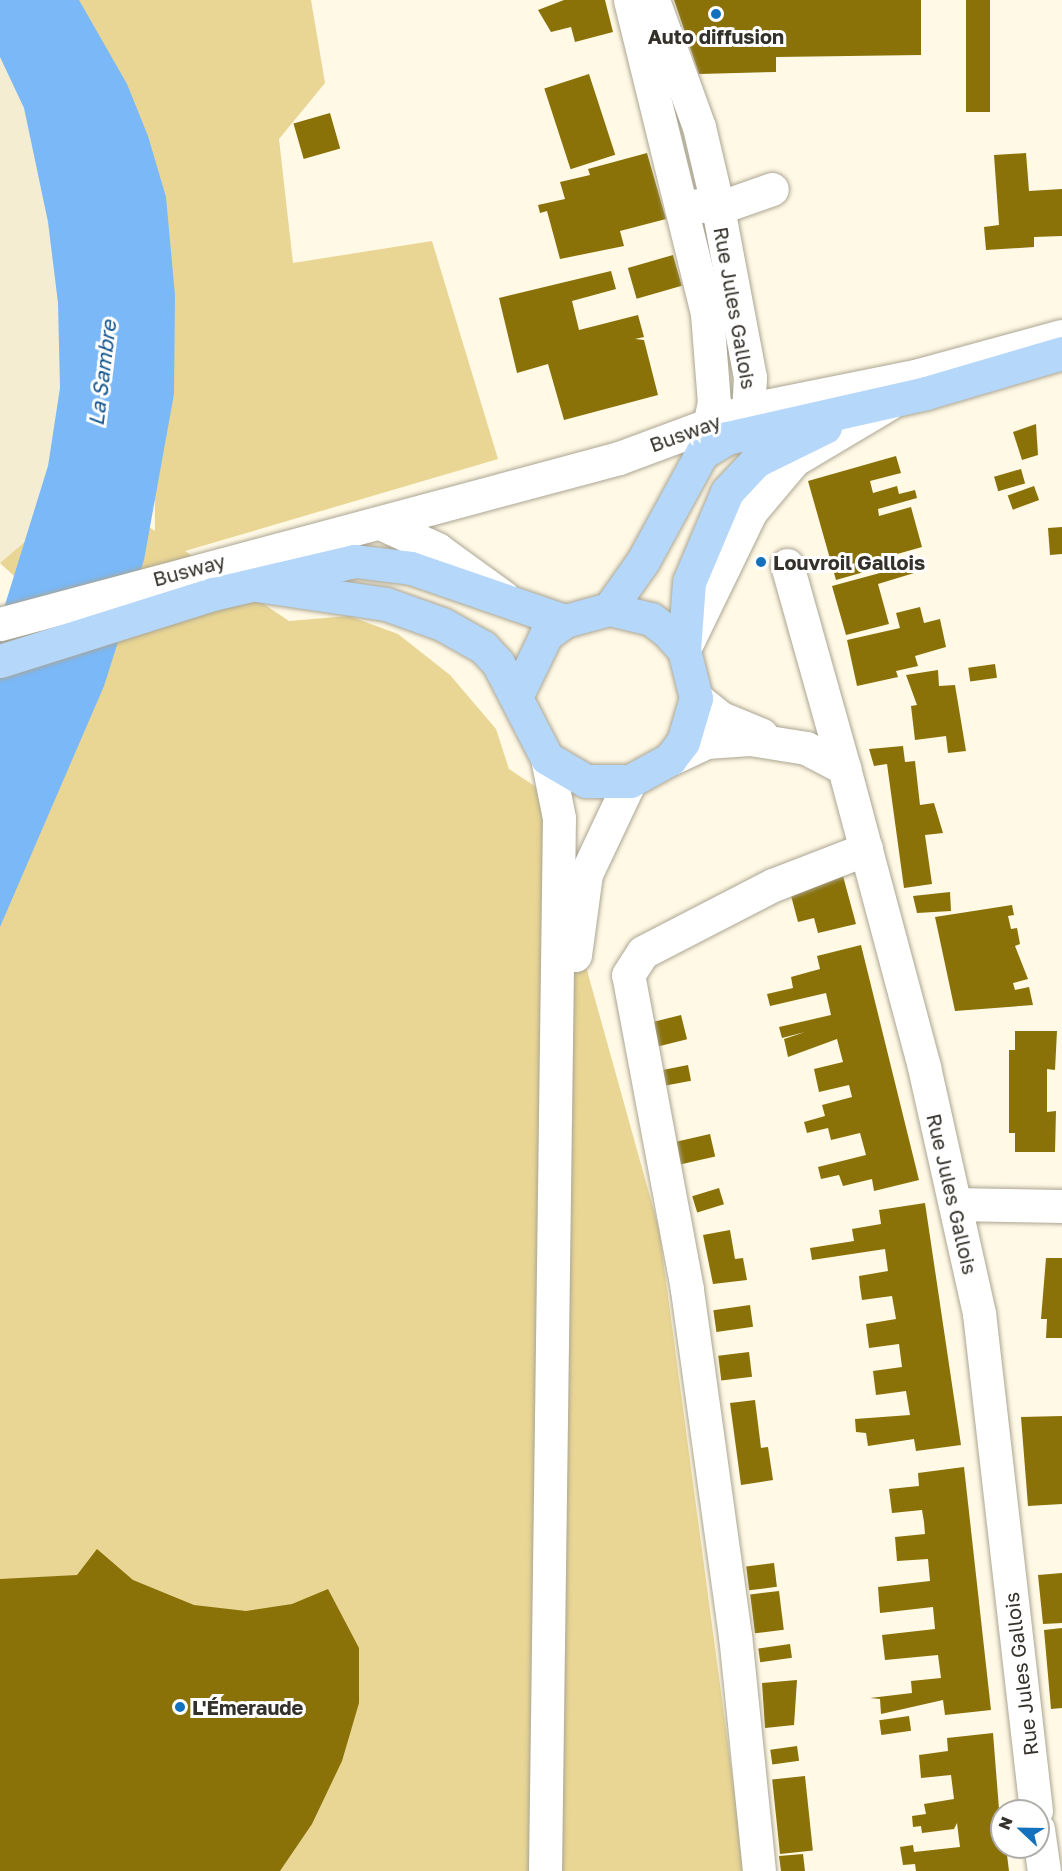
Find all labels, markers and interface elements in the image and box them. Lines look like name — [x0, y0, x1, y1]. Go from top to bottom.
marker: Auto diffusion — [709, 7, 723, 21]
place label: Auto diffusion — [648, 24, 784, 48]
street label: Rue Jules Gallois — [709, 225, 761, 391]
water label: La Sambre — [83, 319, 121, 427]
street label: Busway — [646, 409, 724, 457]
street label: Busway — [150, 549, 228, 591]
place label: Louvroil Gallois — [773, 550, 925, 574]
marker: Louvroil Gallois — [754, 555, 768, 569]
street label: Rue Jules Gallois — [922, 1111, 982, 1277]
street label: Rue Jules Gallois — [999, 1591, 1043, 1757]
place label: L'Émeraude — [192, 1695, 303, 1719]
marker: L'Émeraude — [173, 1700, 187, 1714]
north arrow — [990, 1799, 1050, 1859]
text: N — [994, 1814, 1017, 1832]

